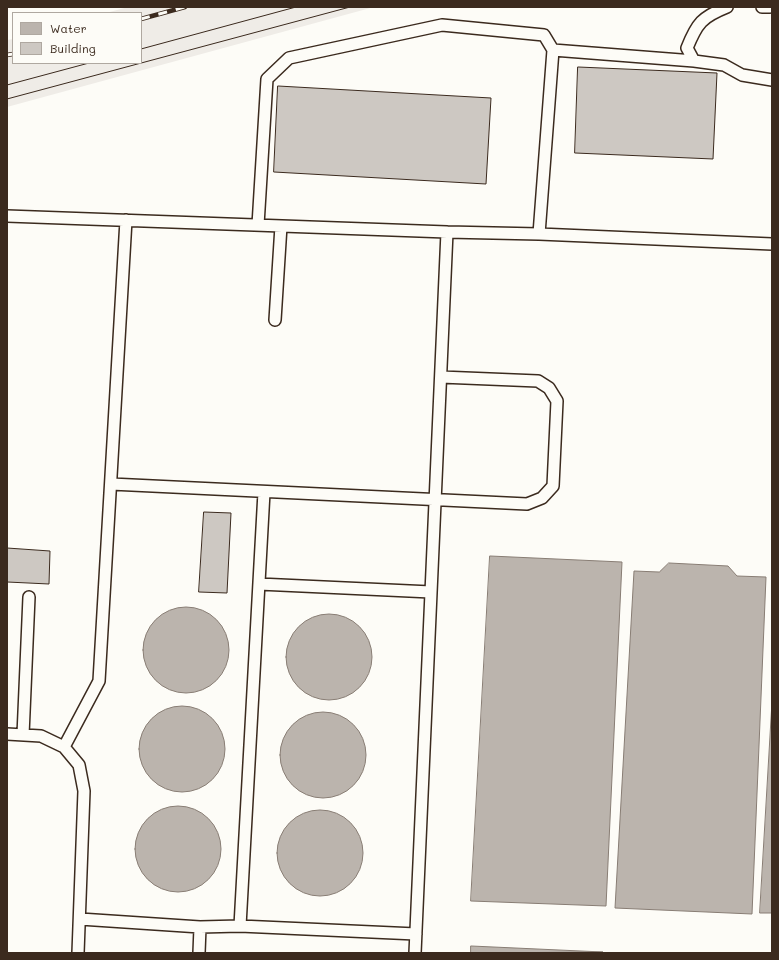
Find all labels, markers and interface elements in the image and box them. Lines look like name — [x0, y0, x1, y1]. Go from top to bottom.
legend — [12, 12, 142, 64]
text: Water — [50, 20, 87, 36]
text: Building — [50, 40, 96, 56]

